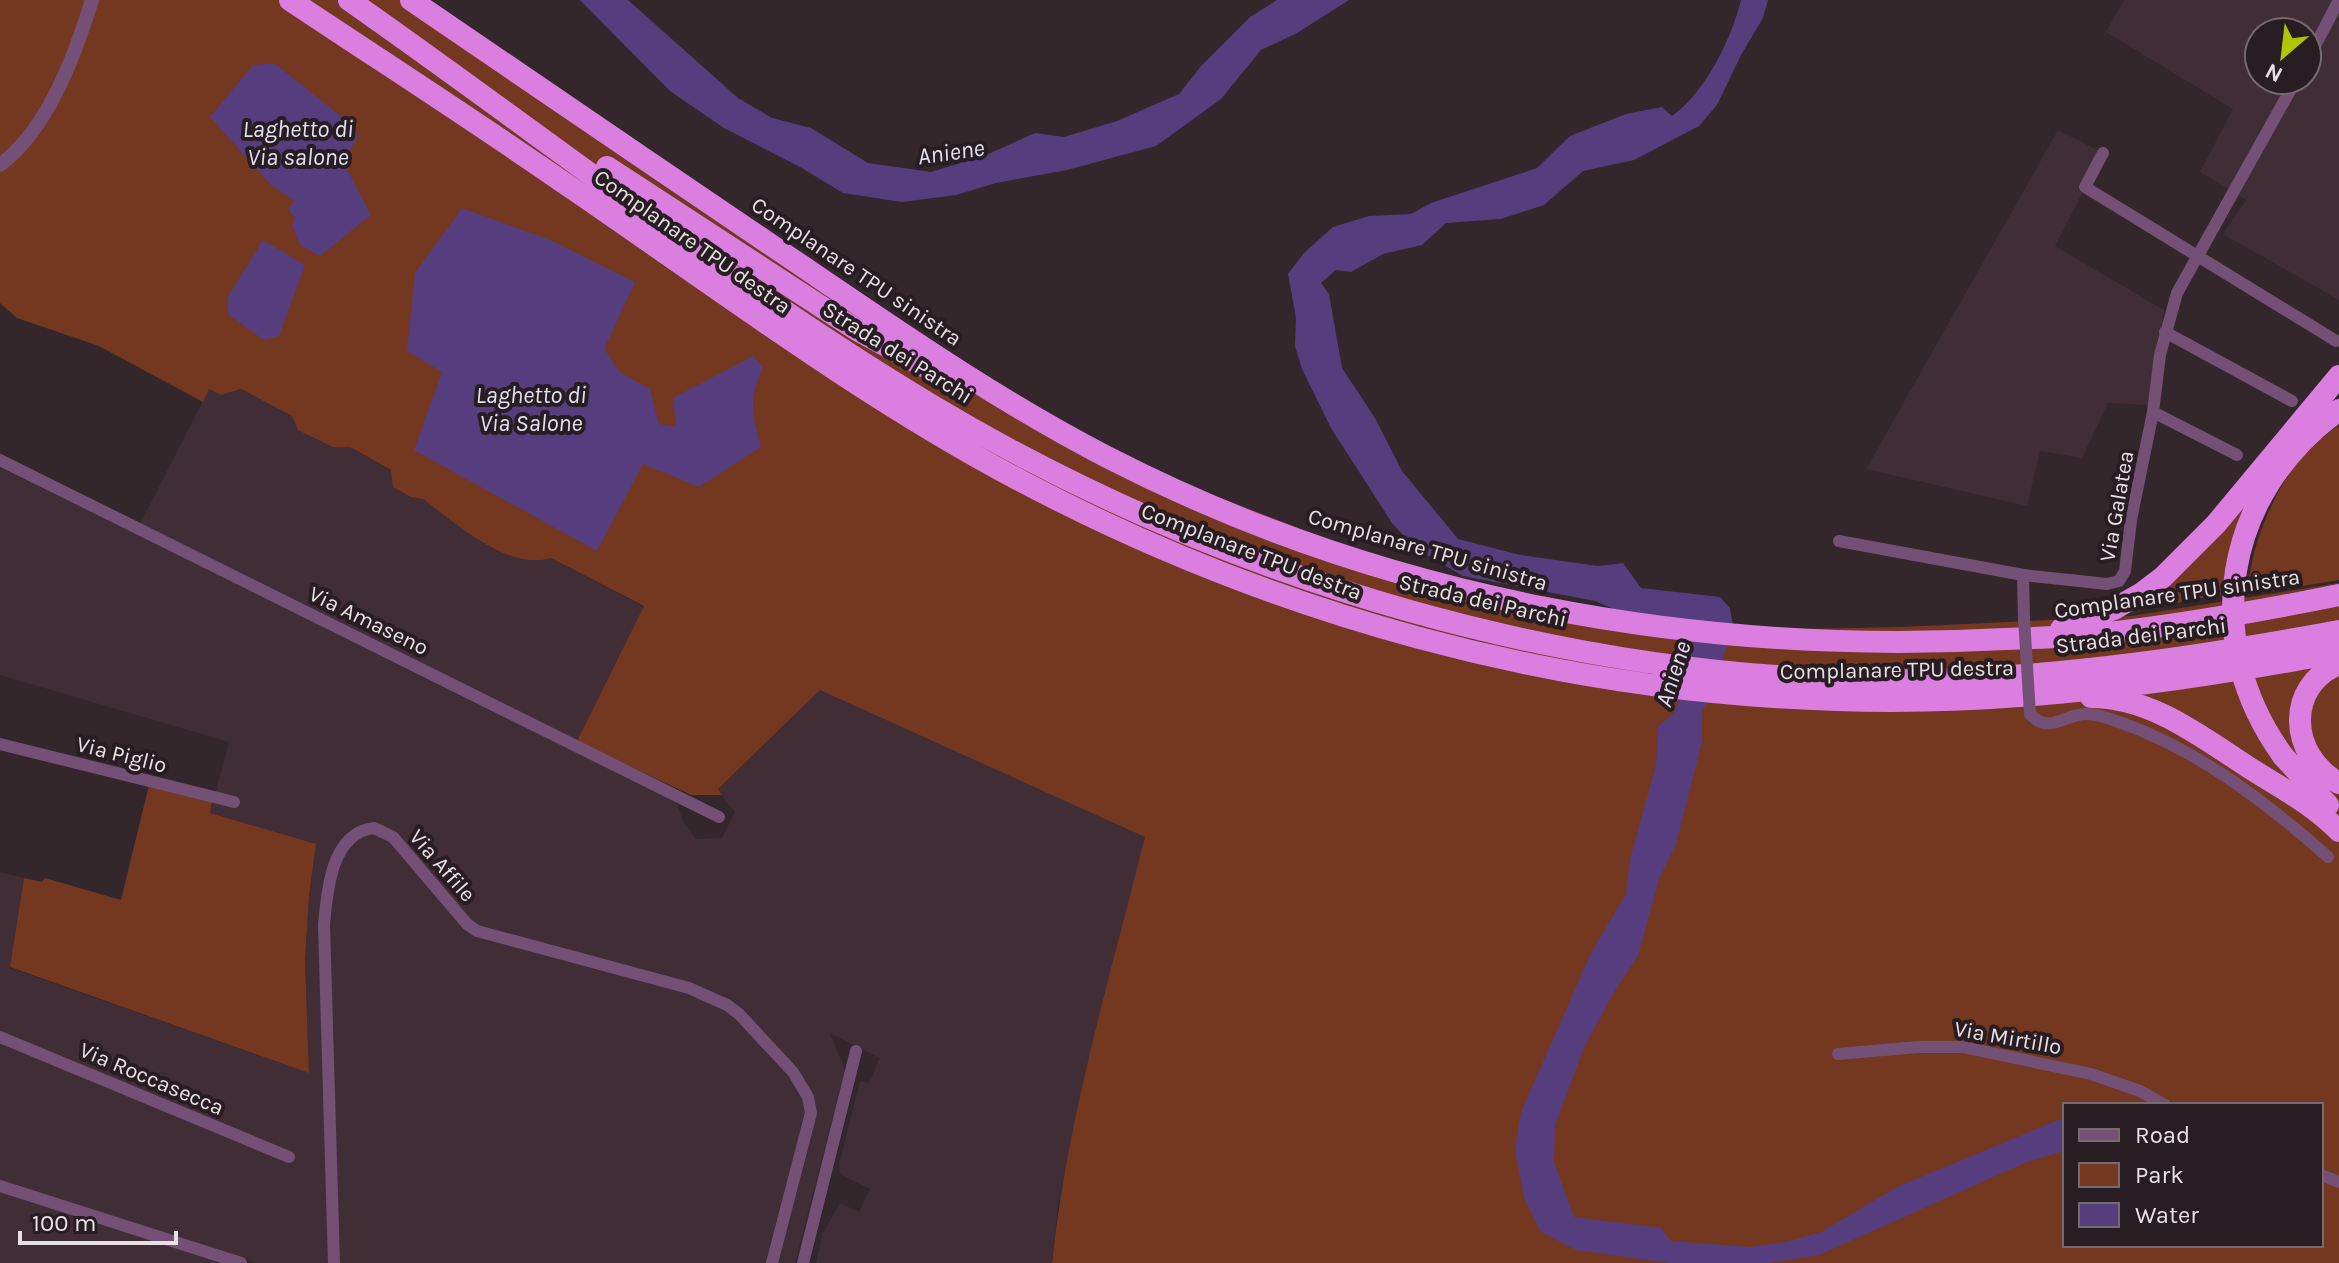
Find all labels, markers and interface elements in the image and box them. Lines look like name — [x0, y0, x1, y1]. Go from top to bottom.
north arrow — [2243, 16, 2323, 96]
text: N — [2261, 58, 2287, 88]
water label: Laghetto di Via salone — [242, 115, 354, 171]
water label: Aniene — [916, 133, 986, 171]
street label: Complanare TPU destra — [589, 164, 796, 320]
street label: Complanare TPU sinistra — [746, 192, 966, 352]
street label: Strada dei Parchi — [818, 296, 977, 409]
water label: Laghetto di Via Salone — [475, 381, 587, 437]
street label: Via Galatea — [2094, 449, 2140, 564]
street label: Complanare TPU destra — [1138, 498, 1366, 606]
street label: Complanare TPU sinistra — [1305, 503, 1550, 597]
street label: Complanare TPU sinistra — [2053, 564, 2302, 624]
street label: Strada dei Parchi — [1396, 569, 1569, 633]
street label: Via Amaseno — [305, 581, 433, 661]
street label: Strada dei Parchi — [2054, 613, 2228, 659]
water label: Aniene — [1649, 638, 1697, 710]
street label: Complanare TPU destra — [1780, 655, 2014, 685]
street label: Via Piglio — [74, 731, 170, 779]
street label: Via Affile — [404, 824, 481, 907]
street label: Via Mirtillo — [1952, 1016, 2064, 1060]
street label: Via Roccasecca — [76, 1037, 228, 1121]
legend — [2063, 1103, 2323, 1247]
text: Road — [2135, 1121, 2190, 1149]
text: Park — [2135, 1161, 2184, 1189]
scale bar — [20, 1195, 176, 1245]
text: Water — [2135, 1201, 2199, 1229]
text: 100 m — [32, 1209, 97, 1237]

